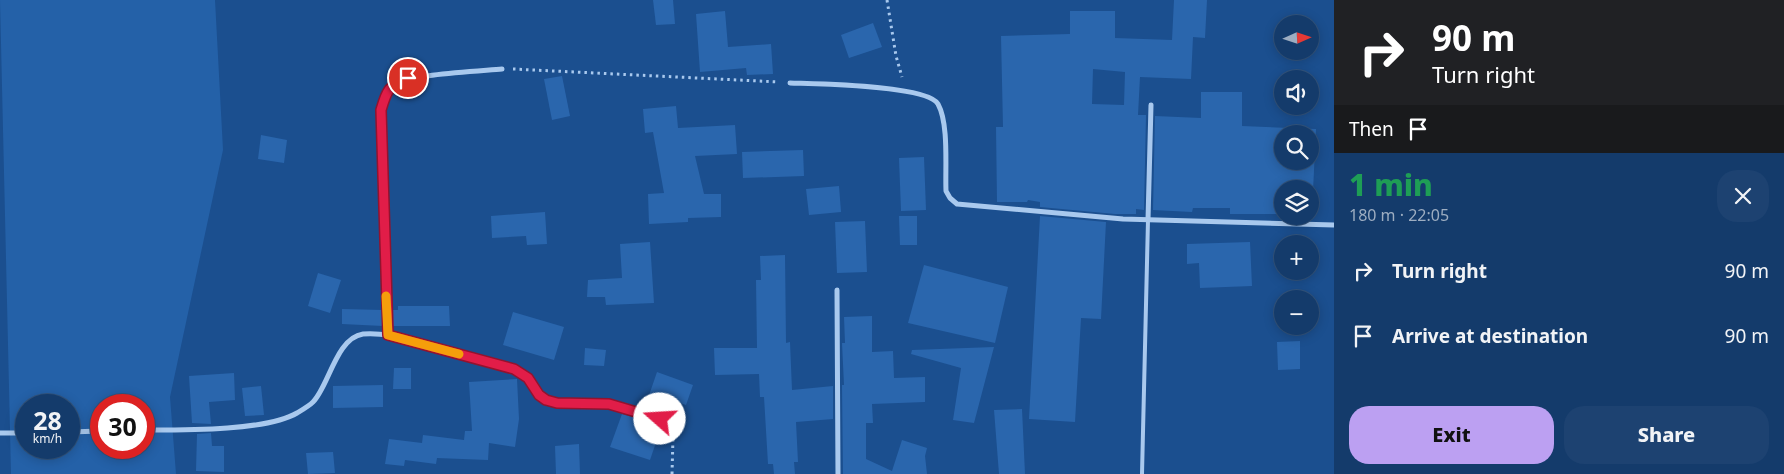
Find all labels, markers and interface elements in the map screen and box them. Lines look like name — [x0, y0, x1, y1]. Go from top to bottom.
text: 90 m — [1432, 14, 1515, 61]
north arrow — [1274, 15, 1319, 60]
map controls — [1274, 15, 1319, 335]
icon: right — [1349, 20, 1414, 85]
pin — [387, 57, 429, 99]
text: Turn right — [1432, 59, 1535, 89]
icon: arrive — [394, 64, 422, 92]
button: sound — [1274, 70, 1319, 115]
icon: arrive — [1404, 115, 1432, 143]
text: Then — [1349, 116, 1394, 142]
button: search — [1274, 125, 1319, 170]
text: 1 min — [1349, 164, 1433, 205]
button: close — [1717, 170, 1769, 222]
button: layers — [1274, 180, 1319, 225]
text: 180 m · 22:05 — [1349, 204, 1449, 226]
button: + — [1274, 235, 1319, 280]
icon: right — [1349, 257, 1377, 285]
text: Turn right — [1392, 258, 1487, 284]
text: 90 m — [1725, 258, 1769, 284]
button: − — [1274, 290, 1319, 335]
icon: arrive — [1349, 322, 1377, 350]
text: Arrive at destination — [1392, 323, 1588, 349]
text: 90 m — [1725, 323, 1769, 349]
position arrow — [633, 392, 685, 444]
speed limit sign: 30 — [90, 394, 155, 459]
text: 28 — [33, 403, 62, 437]
button: Exit — [1349, 406, 1554, 464]
button: Share — [1564, 406, 1769, 464]
text: km/h — [33, 430, 62, 447]

